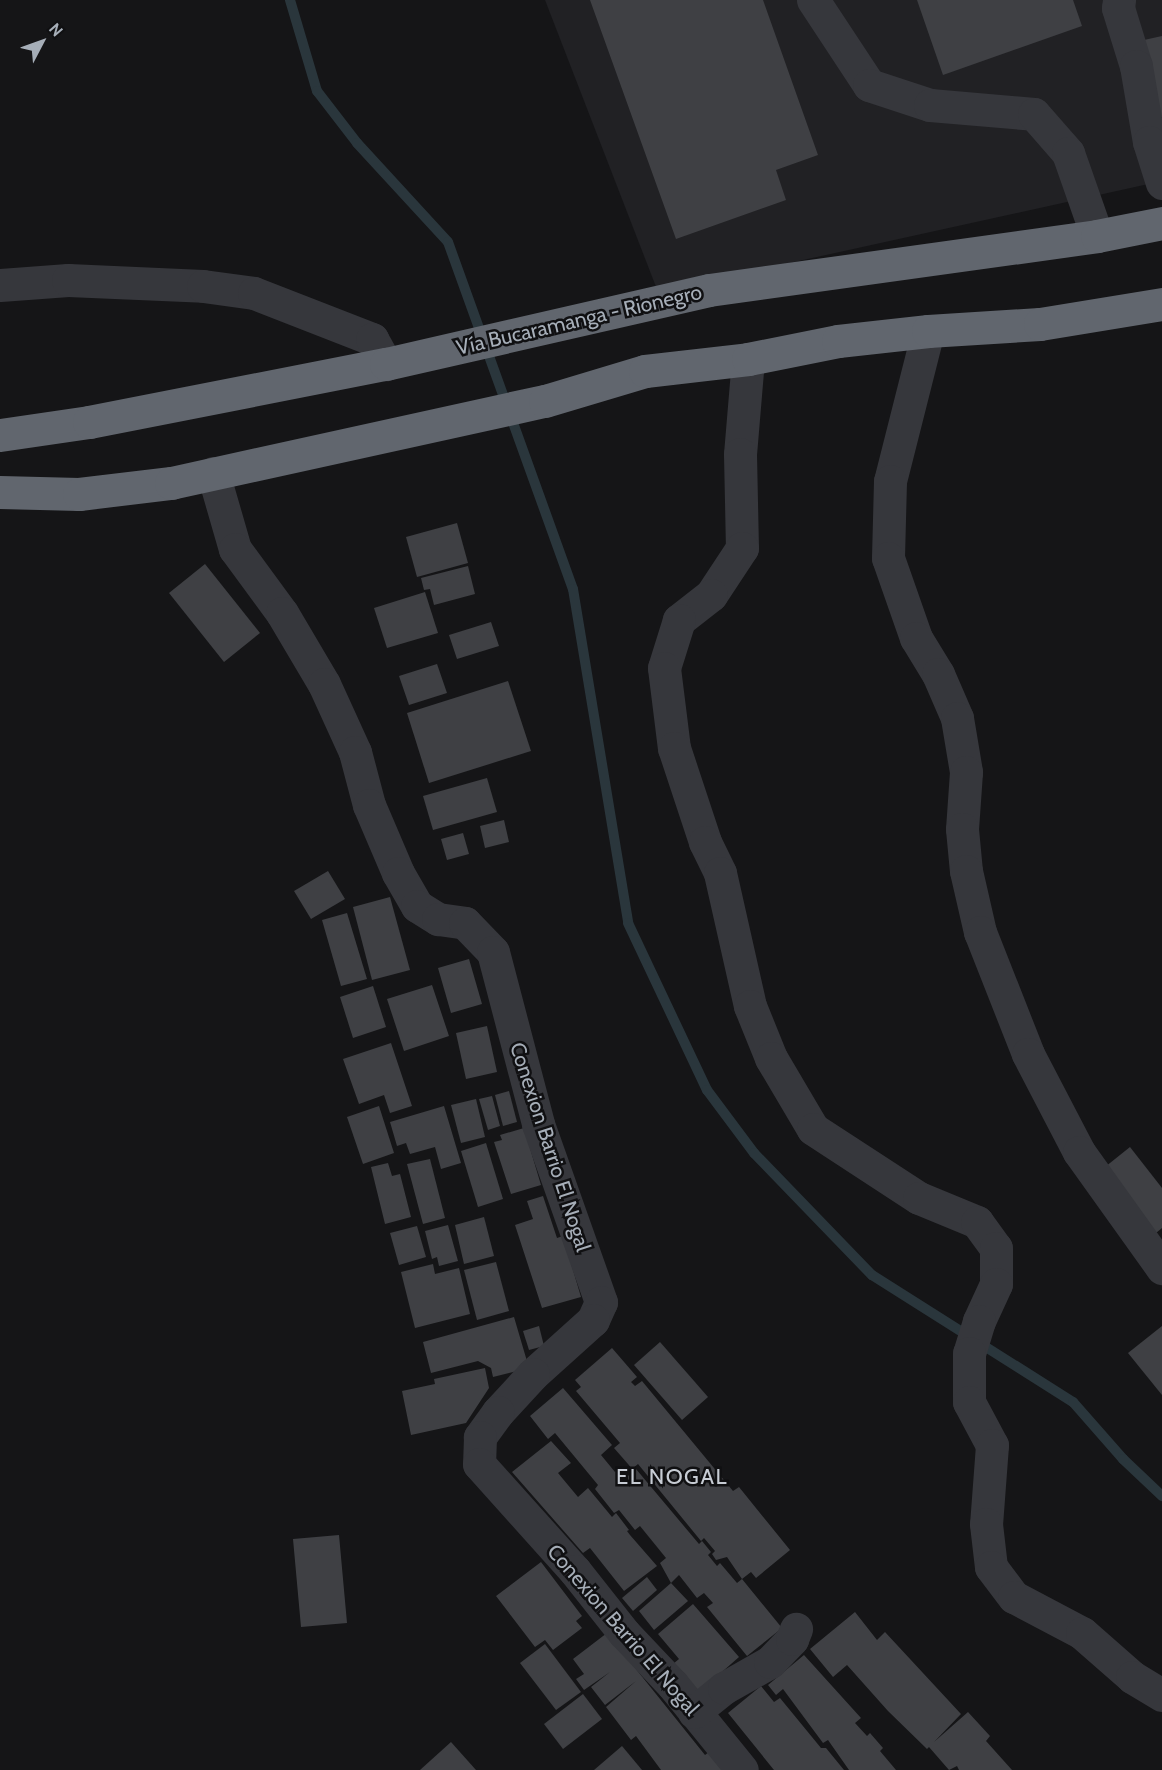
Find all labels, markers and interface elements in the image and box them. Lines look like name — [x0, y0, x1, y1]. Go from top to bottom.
north arrow — [12, 12, 72, 72]
text: N — [45, 19, 67, 40]
street label: Vía Bucaramanga - Rionegro — [454, 279, 704, 361]
street label: Conexion Barrio El Nogal — [504, 1039, 596, 1255]
district label: EL NOGAL — [616, 1464, 728, 1490]
street label: Conexion Barrio El Nogal — [542, 1539, 704, 1721]

